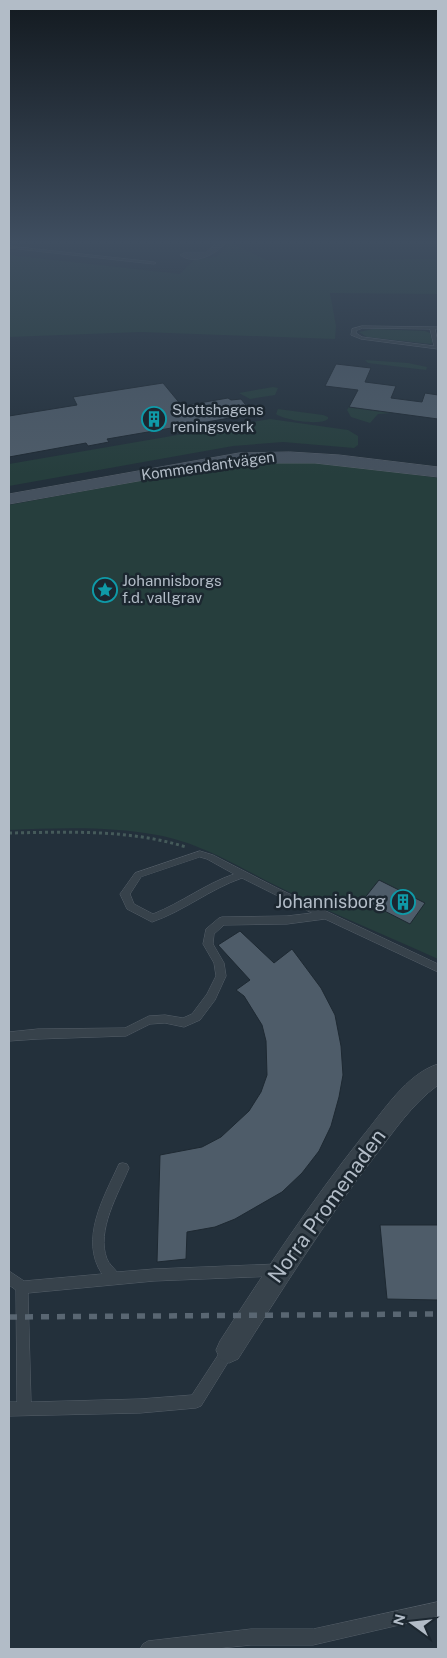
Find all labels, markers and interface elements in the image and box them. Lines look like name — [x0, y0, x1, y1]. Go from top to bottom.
place label: Slottshagens reningsverk — [172, 401, 264, 435]
building icon: Slottshagens reningsverk — [141, 406, 167, 432]
street label: Kommendantvägen — [140, 448, 276, 483]
place label: Johannisborgs f.d. vallgrav — [122, 572, 222, 606]
place icon: Johannisborgs f.d. vallgrav — [92, 577, 118, 603]
building icon: Johannisborg — [390, 889, 416, 915]
place label: Johannisborg — [275, 891, 386, 912]
street label: Norra Promenaden — [262, 1124, 391, 1287]
north arrow — [387, 1598, 437, 1648]
text: N — [390, 1612, 409, 1627]

